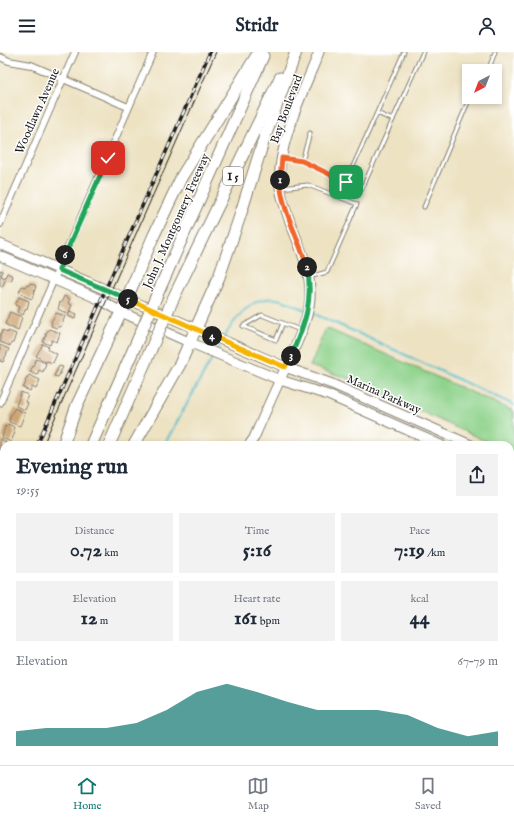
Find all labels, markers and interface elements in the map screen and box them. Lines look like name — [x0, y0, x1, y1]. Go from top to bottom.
icon: menu — [16, 15, 38, 37]
text: Stridr — [236, 15, 278, 38]
icon: person — [476, 15, 498, 37]
north arrow — [462, 64, 502, 104]
map controls — [462, 64, 502, 104]
street label: Woodlawn Avenue — [12, 66, 63, 156]
street label: Bay Boulevard — [267, 72, 306, 146]
pin — [91, 141, 125, 175]
icon: check — [97, 147, 119, 169]
street label: John J. Montgomery Freeway — [139, 151, 214, 293]
pin — [329, 165, 363, 199]
road number: I 5 — [223, 167, 243, 185]
pin: 1 — [270, 170, 290, 190]
icon: arrive — [335, 171, 357, 193]
text: 1 — [278, 173, 282, 187]
pin: 6 — [55, 245, 75, 265]
text: 6 — [63, 248, 67, 262]
pin: 2 — [297, 257, 317, 277]
text: 2 — [304, 260, 310, 274]
pin: 5 — [118, 289, 138, 309]
text: 5 — [126, 292, 130, 306]
pin: 4 — [202, 326, 222, 346]
text: 4 — [209, 329, 215, 343]
pin: 3 — [281, 346, 301, 366]
text: 3 — [289, 349, 293, 363]
street label: Marina Parkway — [344, 371, 423, 418]
text: Evening run — [16, 453, 128, 481]
button: share — [456, 454, 498, 496]
text: 19:55 — [16, 482, 39, 499]
text: Distance — [74, 524, 114, 538]
text: Time — [245, 524, 269, 538]
text: Pace — [409, 524, 430, 538]
text: 0.72 — [70, 538, 102, 563]
text: 5:16 — [243, 538, 271, 563]
text: 7:19 — [394, 538, 425, 563]
text: km — [102, 546, 119, 560]
text: /km — [425, 546, 445, 560]
text: Elevation — [73, 592, 116, 606]
text: Heart rate — [234, 592, 280, 606]
text: kcal — [410, 592, 429, 606]
text: 12 — [80, 606, 97, 631]
text: 161 — [234, 606, 257, 631]
text: 44 — [410, 606, 429, 631]
text: m — [97, 614, 108, 628]
text: bpm — [257, 614, 280, 628]
text: Elevation — [16, 653, 68, 670]
text: 67–79 m — [457, 653, 498, 670]
tab: Home — [73, 775, 102, 813]
tab: Map — [247, 775, 269, 813]
tab: Saved — [415, 775, 441, 813]

